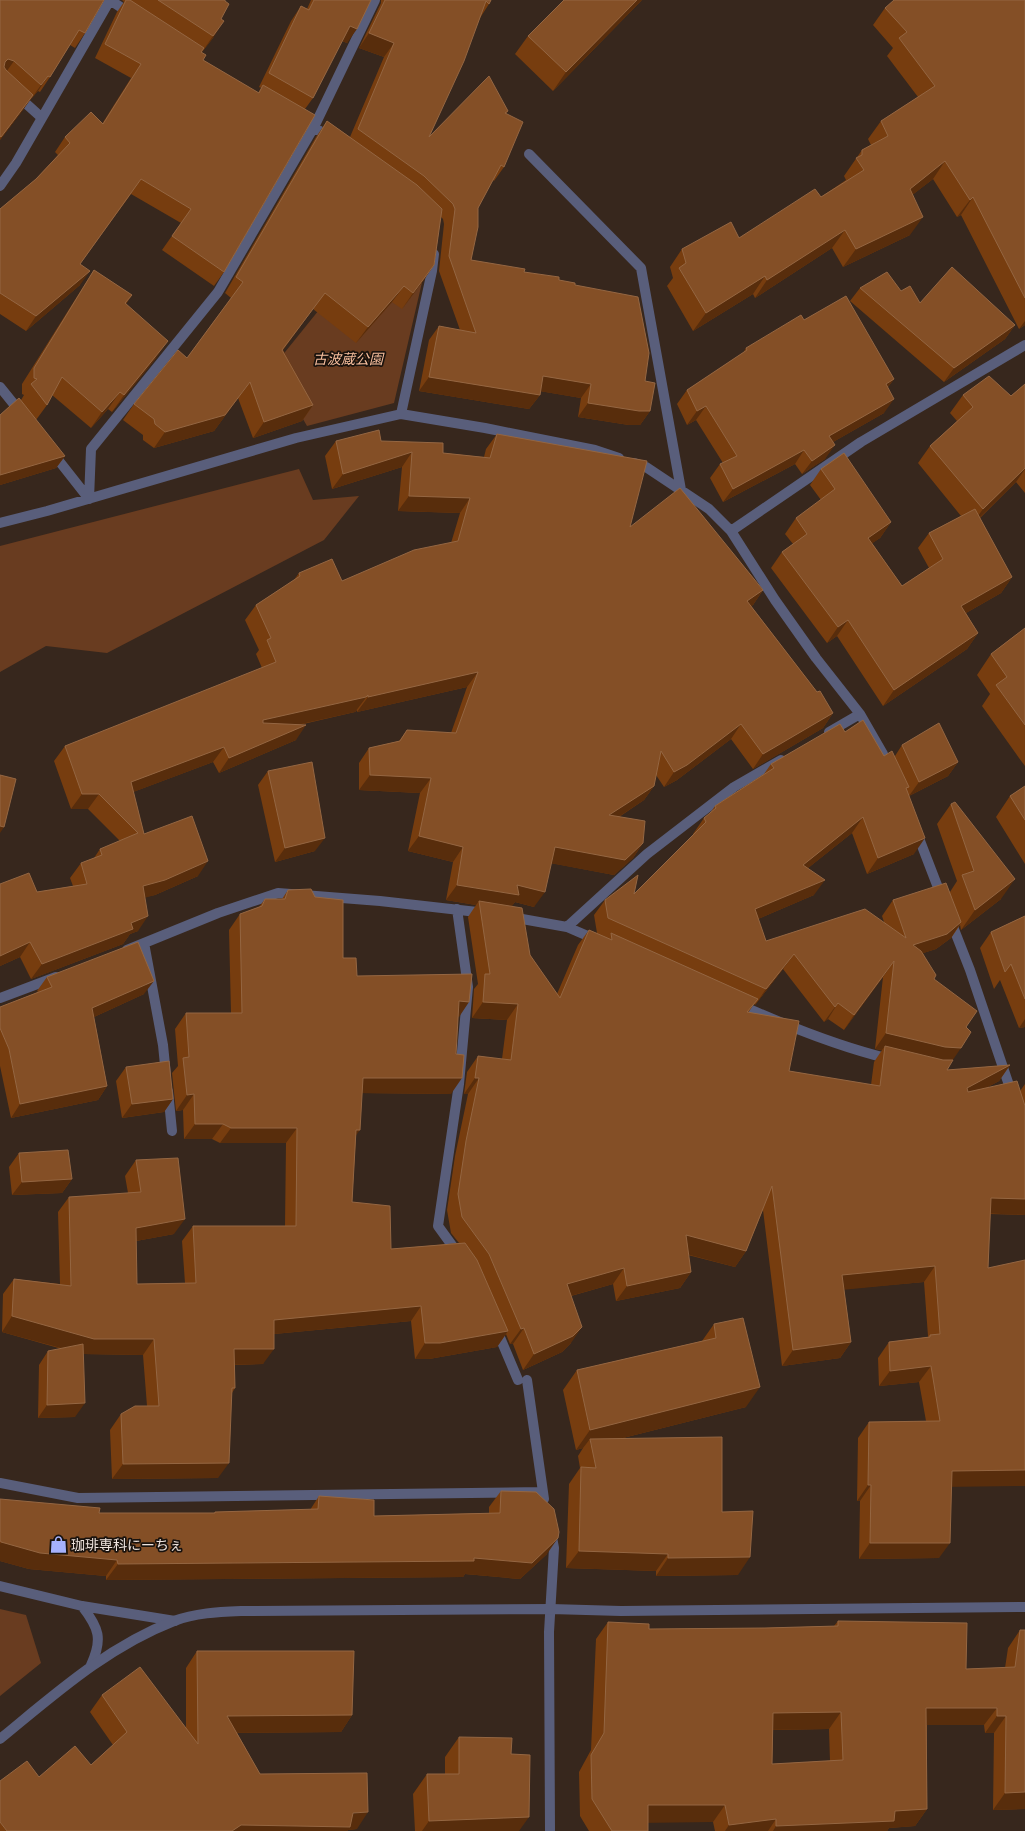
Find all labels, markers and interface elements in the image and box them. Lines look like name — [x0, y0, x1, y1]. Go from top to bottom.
park label: 古波蔵公園 — [313, 349, 385, 370]
shop icon: 珈琲専科にーちぇ — [48, 1535, 68, 1555]
place label: 珈琲専科にーちぇ — [71, 1535, 183, 1556]

